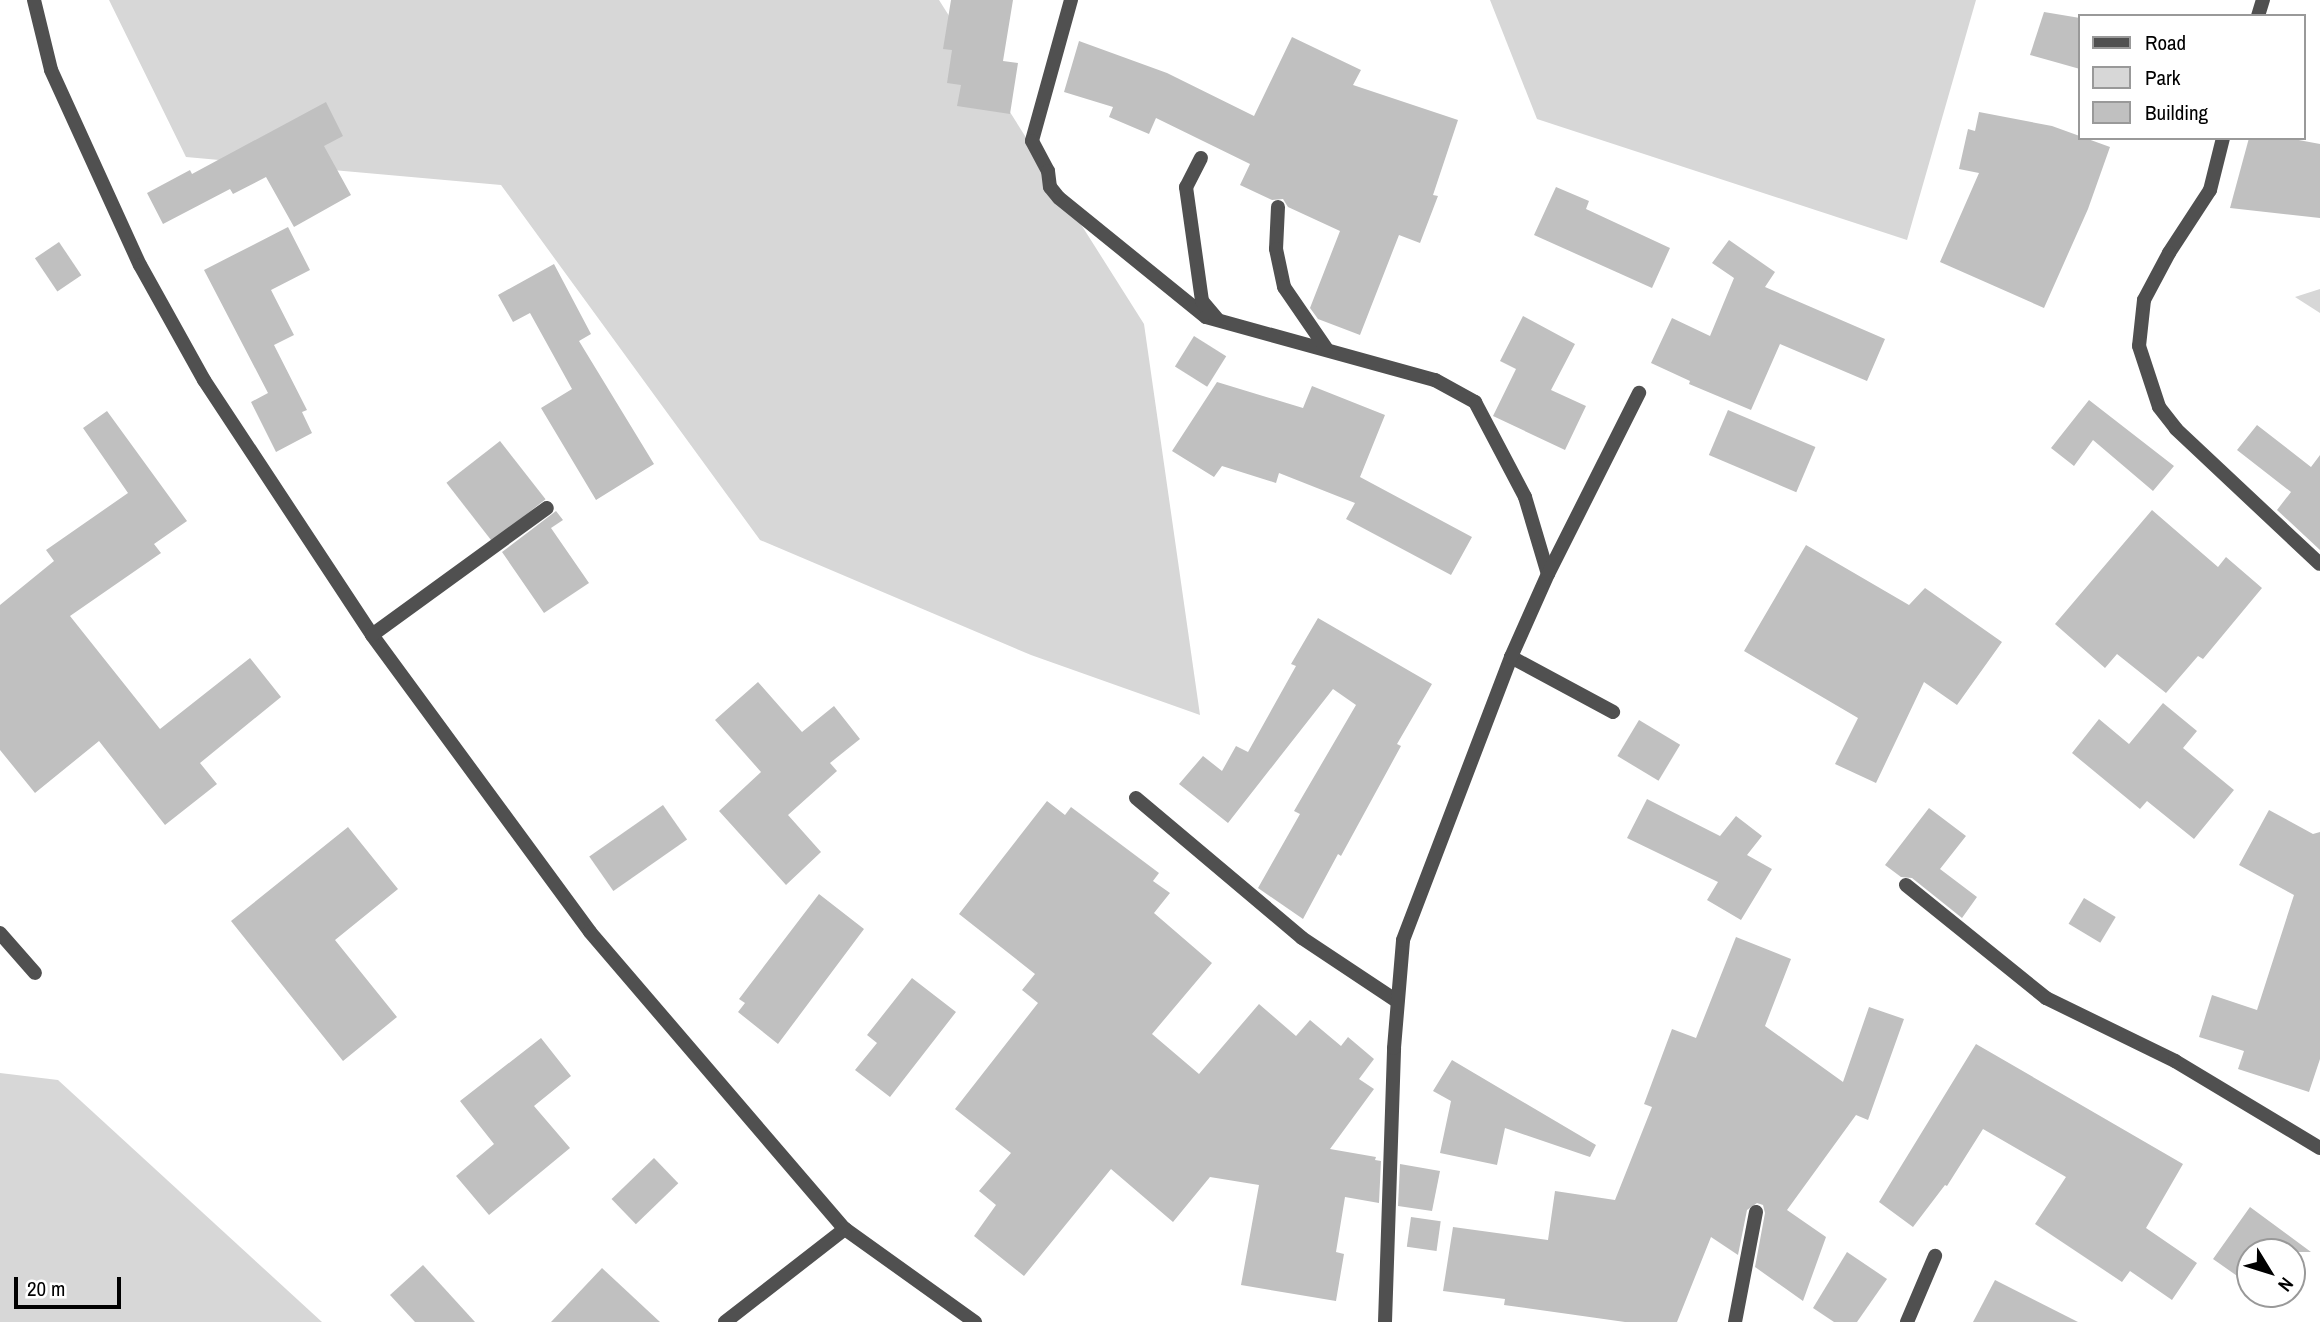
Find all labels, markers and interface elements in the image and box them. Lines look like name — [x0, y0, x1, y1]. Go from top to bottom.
legend — [2078, 14, 2306, 140]
text: Road — [2145, 28, 2186, 57]
text: Park — [2145, 63, 2180, 92]
text: Building — [2145, 98, 2208, 127]
north arrow — [2236, 1238, 2306, 1308]
scale bar — [18, 1262, 124, 1306]
text: N — [2272, 1272, 2300, 1297]
text: 20 m — [27, 1274, 65, 1303]

